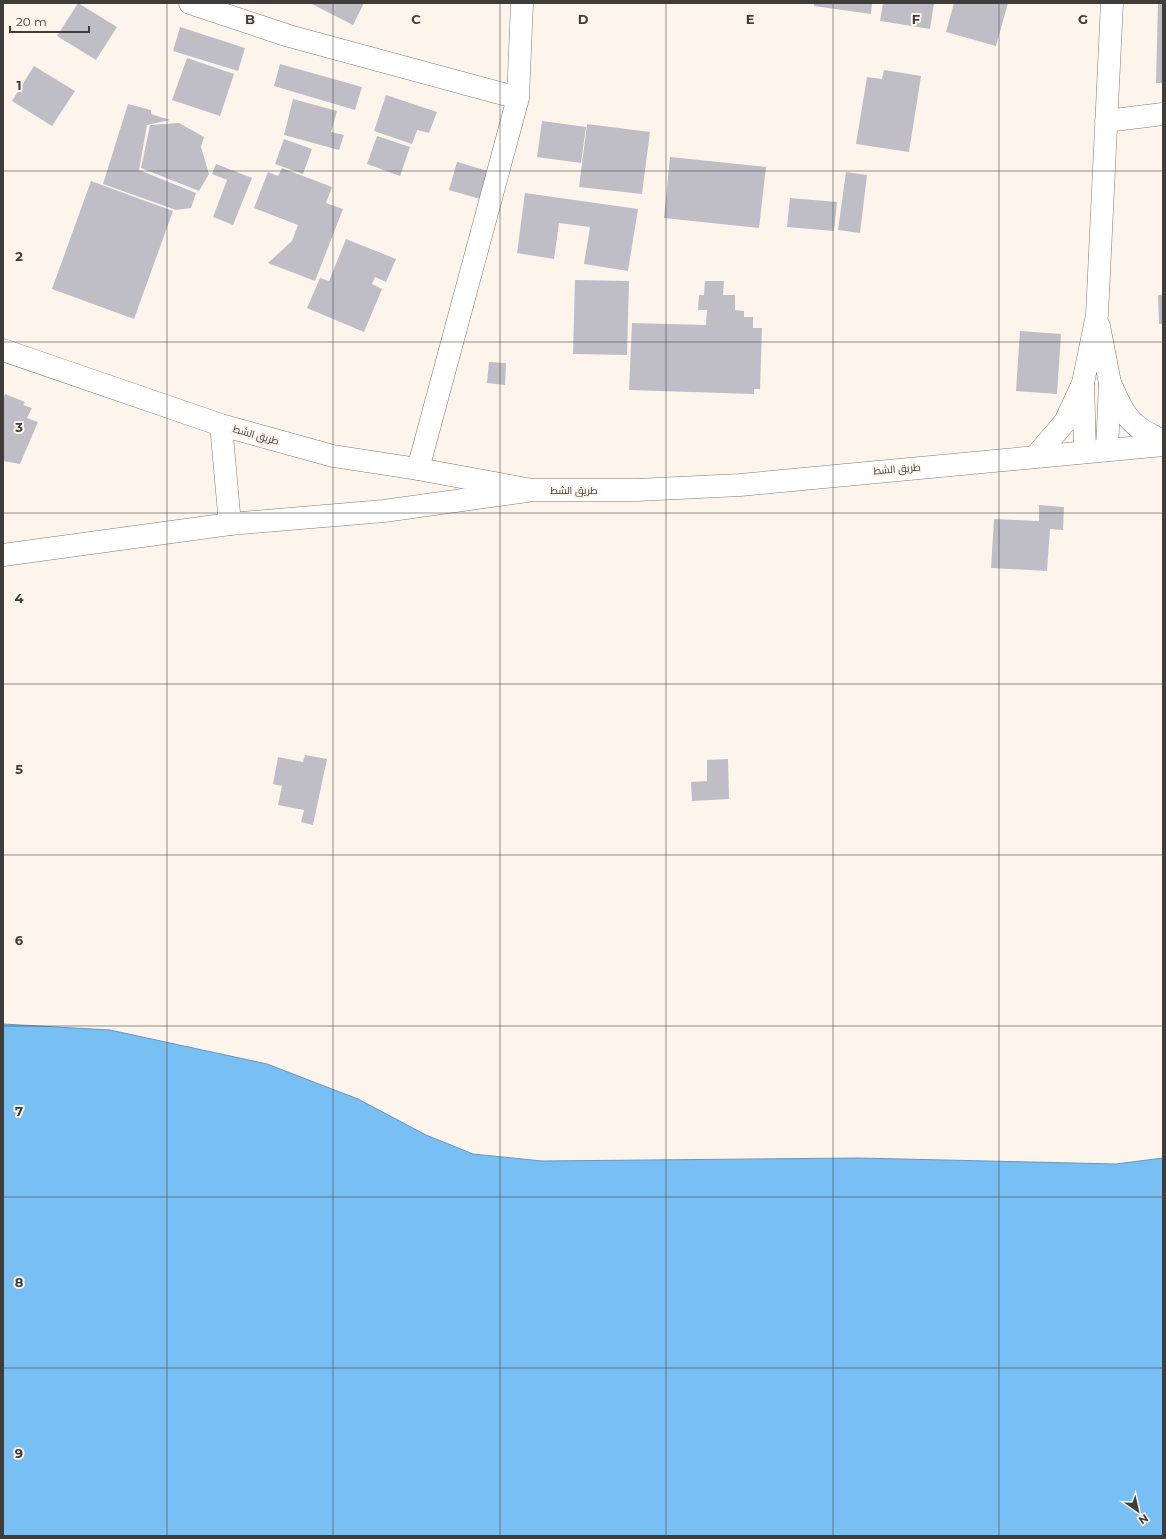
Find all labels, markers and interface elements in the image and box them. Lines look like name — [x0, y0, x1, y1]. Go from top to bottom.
scale bar — [10, 8, 89, 34]
text: B — [245, 11, 255, 27]
text: C — [411, 11, 421, 27]
text: D — [578, 11, 589, 27]
text: E — [746, 11, 755, 27]
text: F — [912, 11, 920, 27]
text: G — [1078, 11, 1088, 27]
text: 20 m — [16, 14, 47, 29]
text: 1 — [16, 77, 22, 93]
text: 2 — [15, 248, 23, 264]
text: 3 — [14, 419, 23, 435]
street label: طريق الشط — [231, 422, 281, 448]
street label: طريق الشط — [873, 460, 921, 478]
street label: طريق الشط — [550, 484, 598, 497]
text: 4 — [15, 590, 24, 606]
text: 5 — [15, 761, 23, 777]
text: 6 — [15, 932, 24, 948]
text: 7 — [15, 1103, 23, 1119]
text: 8 — [15, 1274, 24, 1290]
text: 9 — [15, 1445, 23, 1461]
north arrow — [1118, 1491, 1158, 1531]
text: N — [1136, 1511, 1151, 1528]

